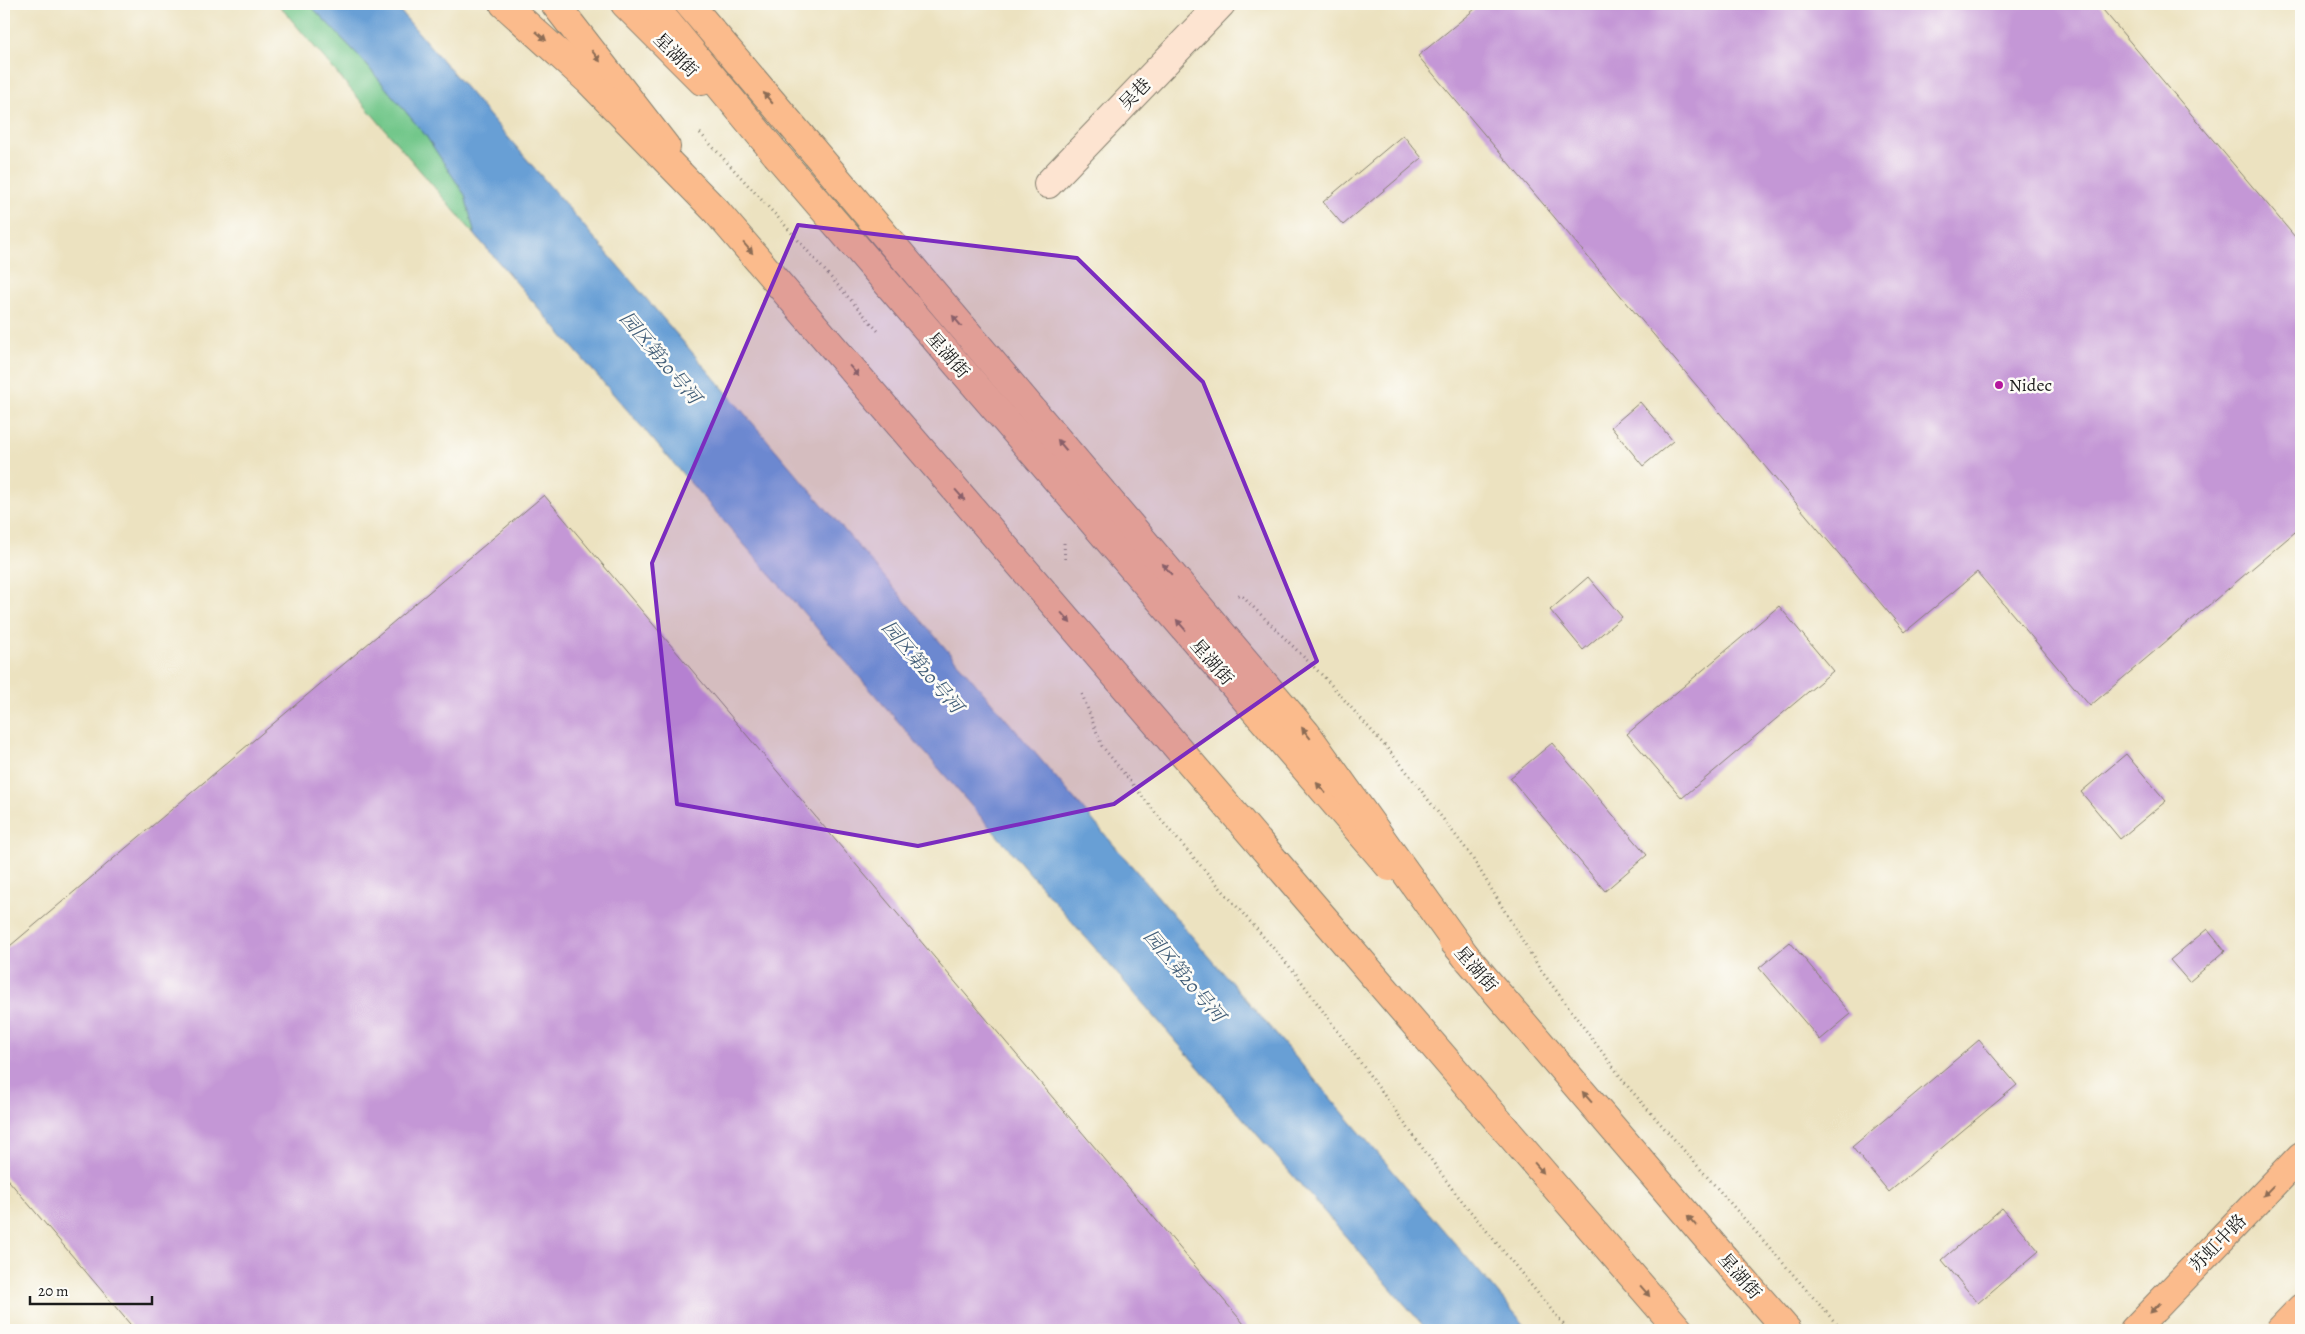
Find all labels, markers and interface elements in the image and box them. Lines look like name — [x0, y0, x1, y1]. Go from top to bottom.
street label: 星湖街 — [648, 27, 704, 83]
one-way arrow — [534, 30, 546, 42]
one-way arrow — [591, 49, 602, 62]
street label: 吴巷 — [1114, 73, 1156, 115]
one-way arrow — [763, 91, 774, 104]
one-way arrow — [742, 242, 753, 255]
water label: 园区第20号河 — [614, 306, 708, 412]
one-way arrow — [952, 315, 963, 328]
street label: 星湖街 — [921, 327, 975, 383]
one-way arrow — [848, 365, 859, 378]
place label: Nidec — [2009, 373, 2052, 397]
marker: Nidec — [1993, 379, 2005, 391]
one-way arrow — [1057, 439, 1068, 452]
one-way arrow — [954, 488, 965, 501]
one-way arrow — [1162, 563, 1173, 576]
one-way arrow — [1060, 611, 1071, 624]
water label: 园区第20号河 — [876, 615, 970, 721]
one-way arrow — [1175, 620, 1187, 632]
street label: 星湖街 — [1185, 634, 1239, 690]
one-way arrow — [1300, 727, 1311, 740]
one-way arrow — [1316, 782, 1327, 794]
water label: 园区第20号河 — [1138, 924, 1232, 1030]
street label: 星湖街 — [1449, 941, 1503, 997]
one-way arrow — [1581, 1091, 1592, 1104]
one-way arrow — [1533, 1161, 1544, 1174]
one-way arrow — [2262, 1185, 2274, 1197]
street label: 苏虹中路 — [2184, 1209, 2252, 1277]
one-way arrow — [1687, 1214, 1698, 1227]
street label: 星湖街 — [1713, 1248, 1767, 1304]
scale bar — [30, 1274, 152, 1306]
text: 20 m — [38, 1281, 69, 1301]
one-way arrow — [1639, 1284, 1651, 1296]
one-way arrow — [2149, 1302, 2161, 1314]

